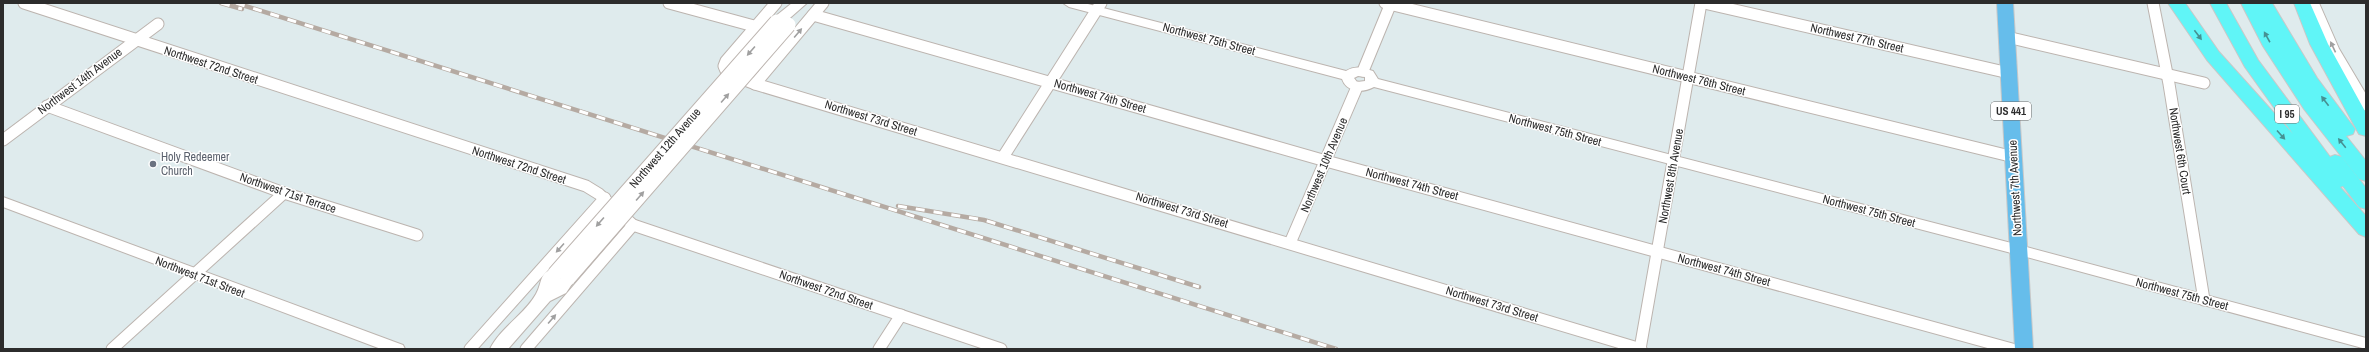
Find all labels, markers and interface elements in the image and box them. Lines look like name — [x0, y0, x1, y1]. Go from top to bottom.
street label: Northwest 75th Street — [1161, 19, 1257, 59]
street label: Northwest 77th Street — [1809, 19, 1905, 57]
one-way arrow — [793, 27, 802, 38]
one-way arrow — [2194, 30, 2202, 41]
one-way arrow — [2264, 31, 2270, 43]
one-way arrow — [2330, 41, 2336, 53]
street label: Northwest 72nd Street — [162, 42, 260, 88]
street label: Northwest 14th Avenue — [35, 44, 125, 118]
one-way arrow — [746, 46, 756, 56]
street label: Northwest 76th Street — [1651, 61, 1747, 99]
street label: Northwest 74th Street — [1052, 75, 1148, 117]
one-way arrow — [720, 93, 730, 103]
one-way arrow — [2321, 95, 2329, 106]
street label: Northwest 73rd Street — [823, 96, 919, 140]
road number: US 441 — [1991, 102, 2031, 120]
street label: Northwest 12th Avenue — [626, 104, 704, 192]
road number: I 95 — [2275, 105, 2299, 123]
street label: Northwest 6th Court — [2165, 107, 2195, 196]
street label: Northwest 75th Street — [1507, 110, 1603, 150]
street label: Northwest 10th Avenue — [1297, 115, 1351, 215]
street label: Northwest 8th Avenue — [1655, 127, 1687, 225]
one-way arrow — [2277, 130, 2286, 140]
one-way arrow — [2337, 138, 2346, 149]
street label: Northwest 7th Avenue — [2004, 140, 2026, 236]
street label: Northwest 72nd Street — [470, 142, 568, 188]
place label: Holy Redeemer Church — [161, 149, 230, 179]
marker: Holy Redeemer Church — [148, 159, 158, 169]
street label: Northwest 74th Street — [1364, 164, 1460, 204]
street label: Northwest 71st Terrace — [238, 169, 338, 217]
street label: Northwest 73rd Street — [1134, 188, 1230, 232]
one-way arrow — [635, 191, 644, 201]
street label: Northwest 75th Street — [1821, 191, 1917, 231]
one-way arrow — [596, 217, 605, 227]
one-way arrow — [556, 243, 565, 253]
street label: Northwest 74th Street — [1676, 250, 1772, 290]
street label: Northwest 71st Street — [153, 253, 247, 302]
street label: Northwest 72nd Street — [777, 266, 875, 314]
street label: Northwest 75th Street — [2134, 274, 2230, 314]
street label: Northwest 73rd Street — [1444, 282, 1540, 326]
one-way arrow — [547, 314, 556, 325]

